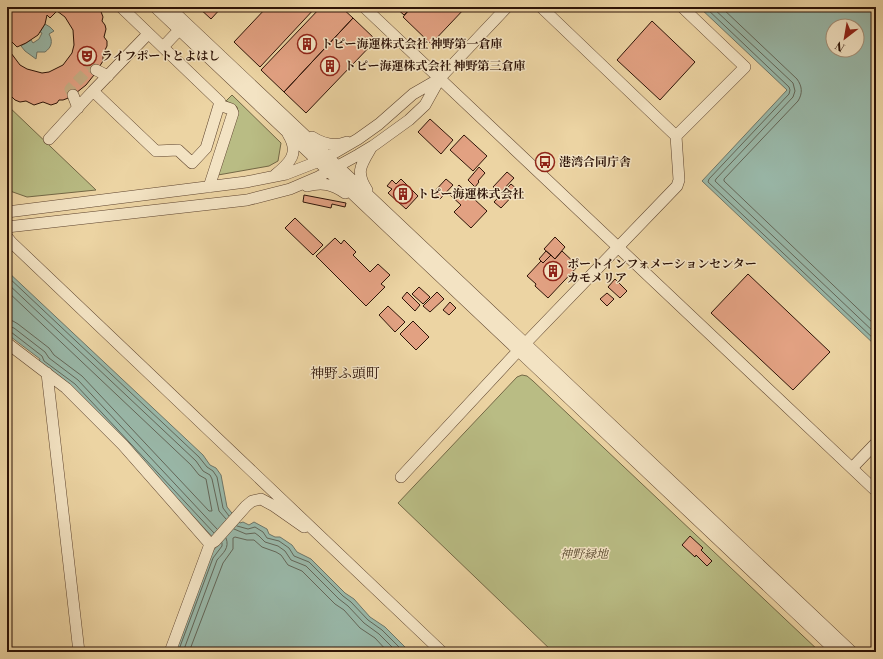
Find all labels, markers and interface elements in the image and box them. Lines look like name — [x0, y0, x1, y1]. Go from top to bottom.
north arrow — [825, 18, 865, 58]
building icon: トピー海運株式会社 神野第一倉庫 — [296, 33, 318, 55]
place label: トピー海運株式会社 神野第一倉庫 — [321, 37, 502, 52]
text: N — [833, 37, 848, 54]
theatre icon: ライフポートとよはし — [76, 45, 98, 67]
place label: ライフポートとよはし — [101, 49, 220, 64]
building icon: トピー海運株式会社 神野第三倉庫 — [319, 55, 341, 77]
place label: トピー海運株式会社 神野第三倉庫 — [344, 59, 525, 74]
bus stop icon: 港湾合同庁舎 — [534, 151, 556, 173]
place label: 港湾合同庁舎 — [559, 155, 631, 170]
building icon: トピー海運株式会社 — [392, 183, 414, 205]
place label: トピー海運株式会社 — [417, 187, 525, 202]
place label: ポートインフォメーションセンター カモメリア — [567, 257, 757, 286]
building icon: ポートインフォメーションセンター カモメリア — [542, 260, 564, 282]
district label: 神野ふ頭町 — [310, 365, 380, 383]
park label: 神野緑地 — [560, 547, 610, 562]

